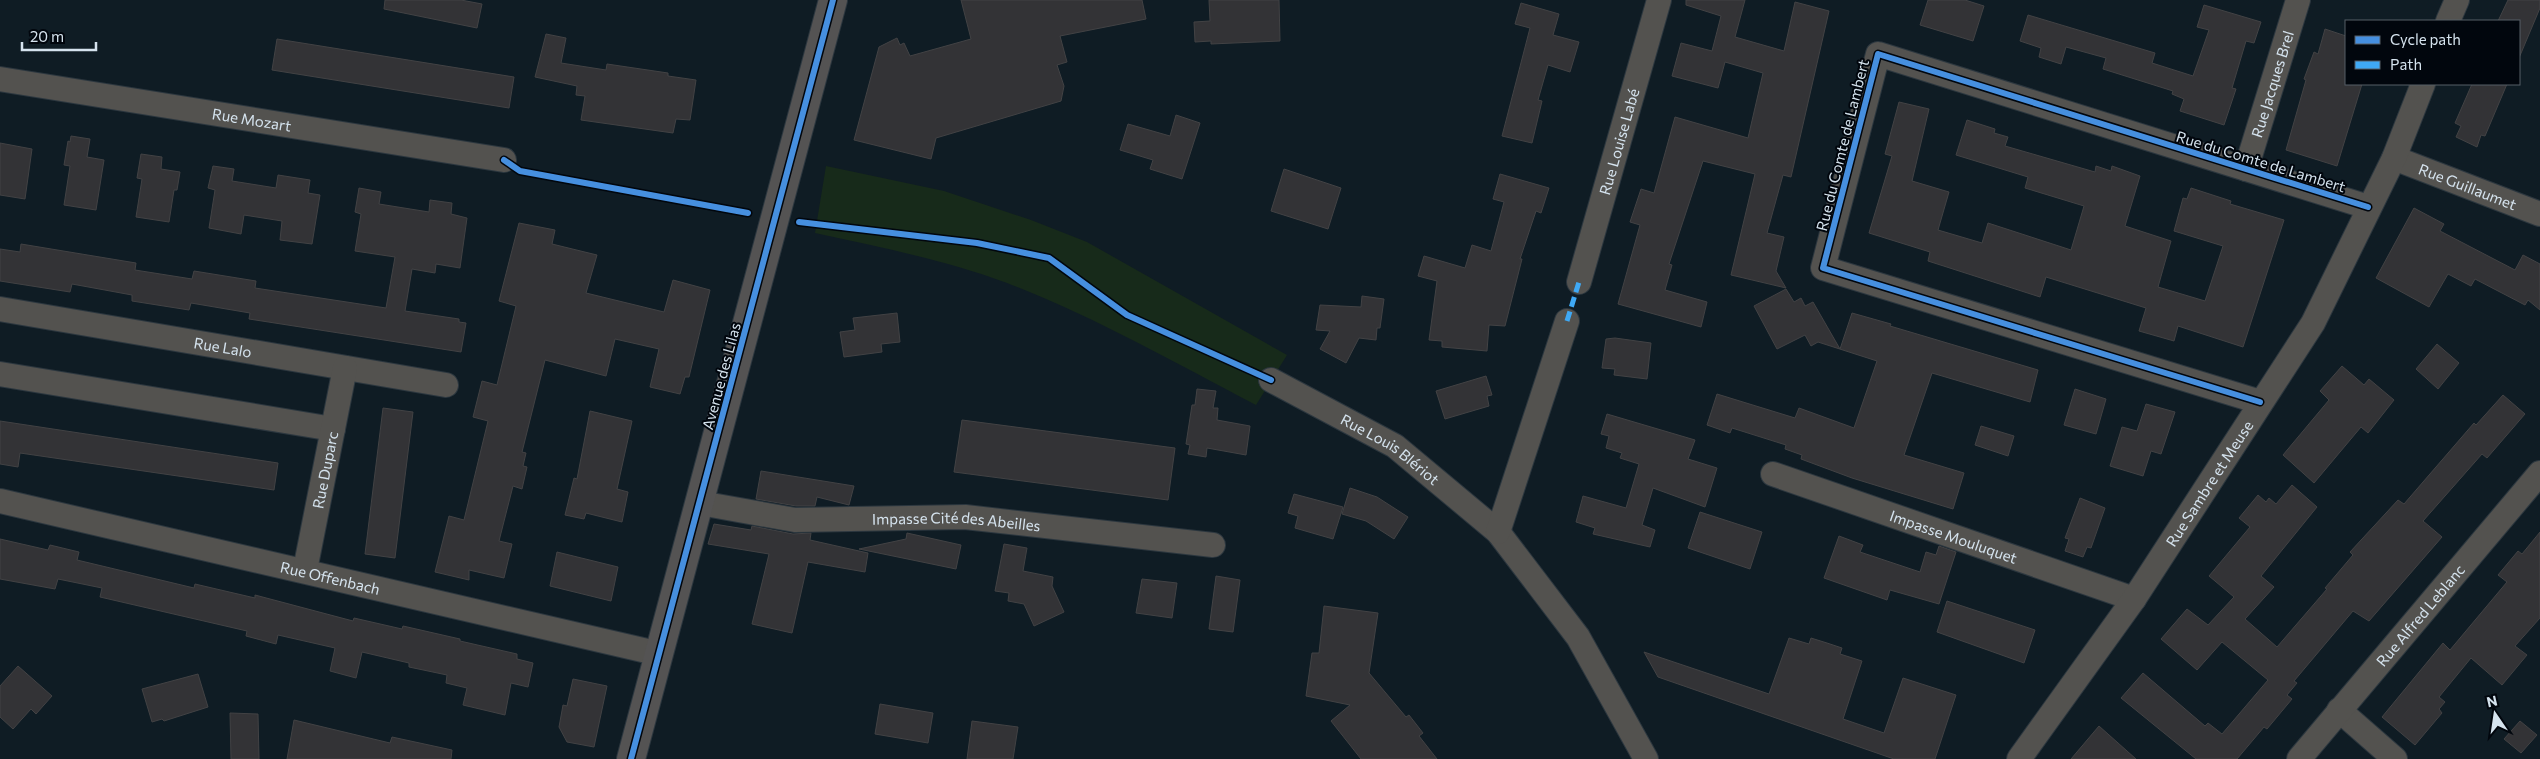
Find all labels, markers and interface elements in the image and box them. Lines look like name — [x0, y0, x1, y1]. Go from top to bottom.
scale bar — [22, 20, 96, 52]
legend — [2345, 20, 2520, 85]
text: 20 m — [30, 27, 64, 45]
street label: Rue Jacques Brel — [2247, 28, 2297, 140]
text: Cycle path — [2390, 30, 2461, 48]
text: Path — [2390, 55, 2422, 73]
street label: Rue du Comte de Lambert — [1812, 57, 1872, 233]
street label: Rue Louise Labé — [1595, 86, 1643, 197]
street label: Rue Mozart — [211, 104, 293, 135]
street label: Rue du Comte de Lambert — [2174, 127, 2348, 195]
street label: Rue Guillaumet — [2416, 159, 2519, 213]
street label: Avenue des Lilas — [698, 320, 744, 431]
street label: Rue Lalo — [192, 333, 253, 361]
street label: Rue Louis Blériot — [1338, 410, 1443, 488]
street label: Rue Sambre et Meuse — [2162, 417, 2257, 550]
street label: Rue Duparc — [308, 430, 341, 510]
street label: Impasse Mouluquet — [1887, 506, 2020, 567]
street label: Impasse Cité des Abeilles — [872, 508, 1042, 534]
street label: Rue Offenbach — [279, 557, 382, 598]
street label: Rue Alfred Leblanc — [2372, 561, 2468, 670]
north arrow — [2470, 689, 2520, 739]
text: N — [2485, 691, 2499, 710]

